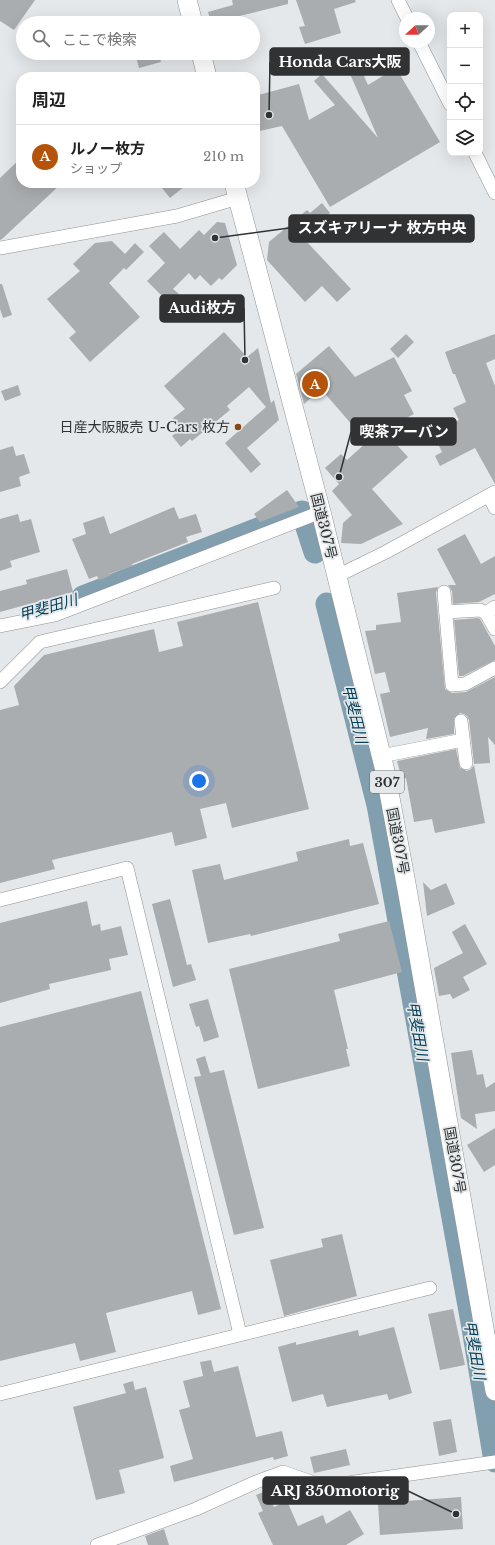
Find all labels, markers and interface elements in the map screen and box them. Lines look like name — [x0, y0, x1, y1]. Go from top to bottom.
north arrow — [399, 12, 435, 48]
map controls — [447, 12, 483, 156]
button: + — [447, 12, 483, 48]
search box — [16, 16, 260, 60]
icon: search — [30, 27, 52, 49]
text: ここで検索 — [62, 30, 137, 49]
callout: Honda Cars大阪 — [270, 48, 409, 75]
button: − — [447, 48, 483, 84]
text: Honda Cars大阪 — [278, 52, 402, 71]
button: locate — [447, 84, 483, 120]
text: 周辺 — [32, 90, 66, 111]
button: layers — [447, 120, 483, 156]
text: ルノー枚方 — [70, 139, 145, 158]
text: A — [40, 148, 50, 165]
text: 210 m — [203, 148, 244, 165]
text: ショップ — [70, 160, 122, 177]
callout: スズキアリーナ 枚方中央 — [289, 215, 474, 242]
text: スズキアリーナ 枚方中央 — [298, 218, 467, 237]
callout: Audi枚方 — [160, 295, 244, 322]
text: Audi枚方 — [167, 298, 236, 317]
pin: A — [302, 369, 328, 399]
place label: 日産大阪販売 U-Cars 枚方 — [60, 418, 230, 436]
callout: 喫茶アーバン — [351, 418, 456, 445]
marker: 日産大阪販売 U-Cars 枚方 — [233, 422, 243, 432]
text: 喫茶アーバン — [359, 422, 449, 441]
street label: 国道307号 — [307, 491, 341, 561]
water label: 甲斐田川 — [17, 589, 81, 624]
water label: 甲斐田川 — [339, 683, 372, 747]
your location — [189, 771, 209, 791]
road number: 307 — [370, 771, 404, 793]
street label: 国道307号 — [383, 806, 413, 876]
water label: 甲斐田川 — [403, 1000, 433, 1064]
street label: 国道307号 — [440, 1125, 470, 1195]
water label: 甲斐田川 — [460, 1319, 490, 1383]
callout: ARJ 350motorig — [263, 1477, 408, 1504]
text: ARJ 350motorig — [270, 1481, 400, 1500]

